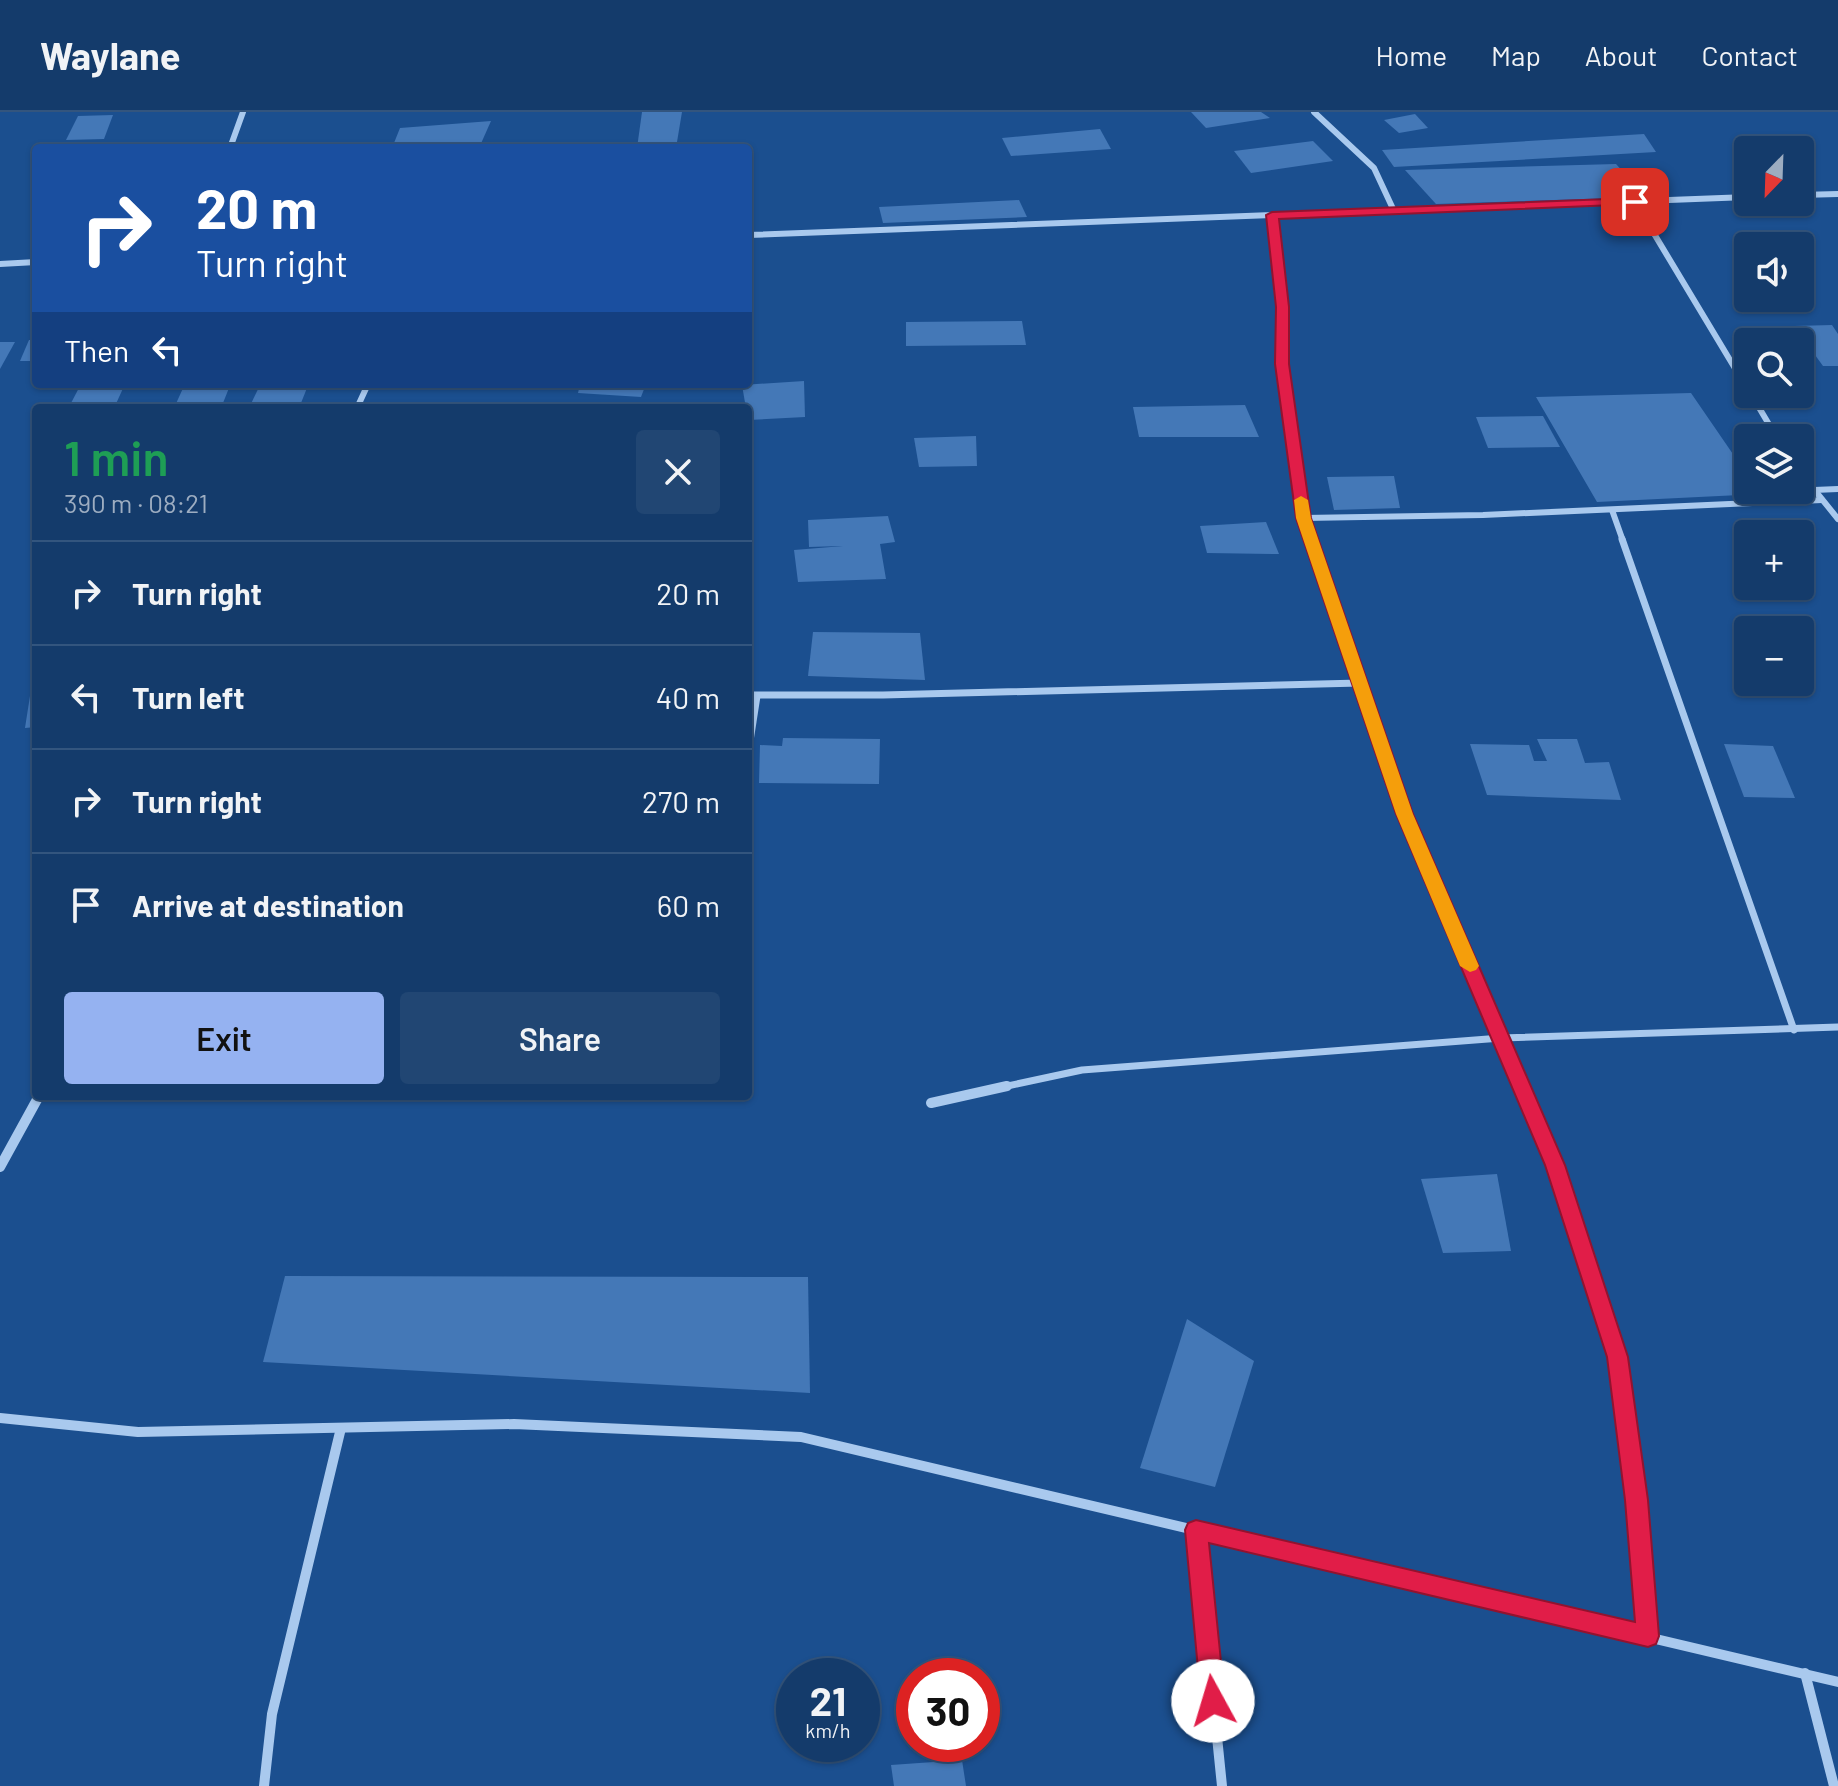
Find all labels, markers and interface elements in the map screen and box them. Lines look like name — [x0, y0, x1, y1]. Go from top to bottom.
text: Waylane — [40, 32, 181, 78]
text: Home — [1376, 38, 1447, 72]
text: Map — [1491, 38, 1541, 72]
text: About — [1585, 38, 1657, 72]
text: Contact — [1701, 38, 1798, 72]
north arrow — [1734, 136, 1814, 216]
map controls — [1734, 136, 1814, 696]
pin — [1601, 168, 1669, 236]
text: 20 m — [196, 173, 317, 240]
icon: right — [64, 176, 168, 280]
icon: arrive — [1613, 180, 1657, 224]
button: sound — [1734, 232, 1814, 312]
text: Turn right — [196, 241, 348, 284]
icon: left — [145, 328, 189, 372]
button: search — [1734, 328, 1814, 408]
text: Then — [64, 332, 129, 368]
button: layers — [1734, 424, 1814, 504]
text: 1 min — [64, 428, 169, 486]
button: close — [636, 430, 720, 514]
text: 390 m · 08:21 — [64, 487, 208, 518]
button: + — [1734, 520, 1814, 600]
icon: right — [64, 571, 108, 615]
text: Turn right — [132, 575, 262, 611]
text: 20 m — [656, 575, 720, 611]
button: − — [1734, 616, 1814, 696]
icon: left — [64, 675, 108, 719]
text: Turn left — [132, 679, 245, 715]
text: 40 m — [656, 679, 720, 715]
icon: right — [64, 779, 108, 823]
text: Turn right — [132, 783, 262, 819]
text: 270 m — [642, 783, 720, 819]
icon: arrive — [64, 883, 108, 927]
text: Arrive at destination — [132, 887, 404, 923]
text: 60 m — [657, 887, 720, 923]
button: Exit — [64, 992, 384, 1084]
button: Share — [400, 992, 720, 1084]
speed limit sign: 30 — [896, 1658, 1000, 1762]
position arrow — [1171, 1659, 1255, 1743]
text: 21 — [810, 1676, 846, 1724]
text: km/h — [805, 1718, 851, 1742]

